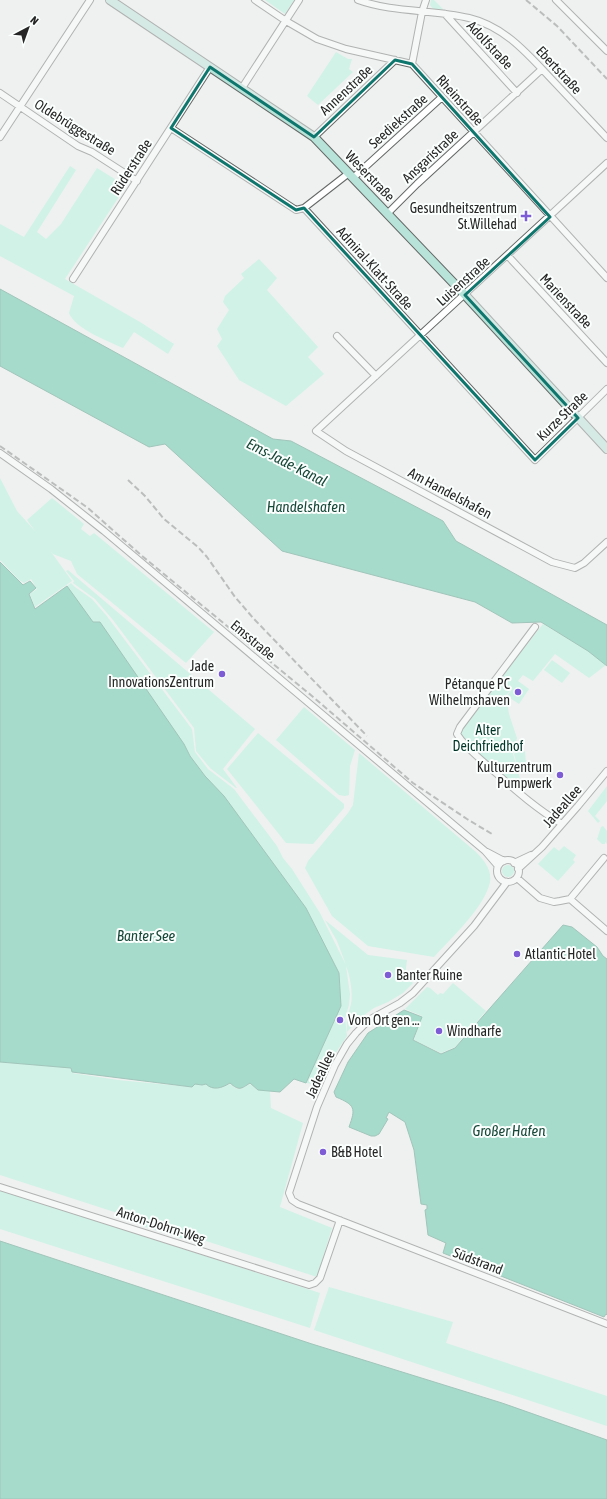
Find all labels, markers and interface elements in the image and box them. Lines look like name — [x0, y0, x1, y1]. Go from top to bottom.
north arrow — [8, 8, 48, 48]
text: N — [28, 14, 41, 27]
street label: Adolfstraße — [464, 18, 516, 72]
street label: Ebertstraße — [533, 43, 585, 97]
street label: Annenstraße — [316, 62, 376, 118]
street label: Rheinstraße — [433, 71, 487, 129]
street label: Seediekstraße — [365, 91, 431, 151]
street label: Oldebrüggestraße — [32, 96, 118, 158]
street label: Ansgaristraße — [399, 126, 461, 186]
street label: Rüderstraße — [107, 136, 155, 198]
street label: Weserstraße — [342, 147, 398, 205]
place label: Gesundheitszentrum St.Willehad — [410, 200, 517, 232]
marker: Gesundheitszentrum St.Willehad — [520, 210, 532, 222]
street label: Admiral-Klatt-Straße — [334, 223, 416, 313]
street label: Luisenstraße — [433, 253, 493, 309]
street label: Marienstraße — [537, 270, 595, 332]
street label: Kurze Straße — [533, 388, 591, 444]
water label: Ems-Jade-Kanal — [244, 434, 330, 490]
street label: Am Handelshafen — [406, 464, 494, 522]
water label: Handelshafen — [267, 498, 345, 515]
street label: Emsstraße — [227, 617, 279, 663]
place label: Jade InnovationsZentrum — [108, 658, 214, 690]
marker: Jade InnovationsZentrum — [217, 669, 227, 679]
place label: Pétanque PC Wilhelmshaven — [429, 676, 511, 708]
marker: Pétanque PC Wilhelmshaven — [513, 687, 523, 697]
park label: Alter Deichfriedhof — [453, 722, 524, 754]
place label: Kulturzentrum Pumpwerk — [477, 759, 552, 791]
marker: Kulturzentrum Pumpwerk — [555, 770, 565, 780]
street label: Jadeallee — [539, 782, 585, 830]
water label: Banter See — [117, 927, 175, 944]
place label: Atlantic Hotel — [525, 946, 596, 962]
marker: Atlantic Hotel — [512, 949, 522, 959]
place label: Banter Ruine — [396, 967, 462, 983]
marker: Banter Ruine — [383, 970, 393, 980]
place label: Vom Ort gen ... — [348, 1012, 419, 1028]
marker: Vom Ort gen ... — [335, 1015, 345, 1025]
place label: Windharfe — [447, 1023, 501, 1039]
marker: Windharfe — [434, 1026, 444, 1036]
street label: Jadeallee — [302, 1048, 338, 1100]
water label: Großer Hafen — [472, 1122, 546, 1139]
place label: B&B Hotel — [331, 1144, 382, 1160]
marker: B&B Hotel — [318, 1147, 328, 1157]
street label: Anton-Dohrn-Weg — [115, 1203, 207, 1247]
street label: Südstrand — [451, 1244, 505, 1278]

